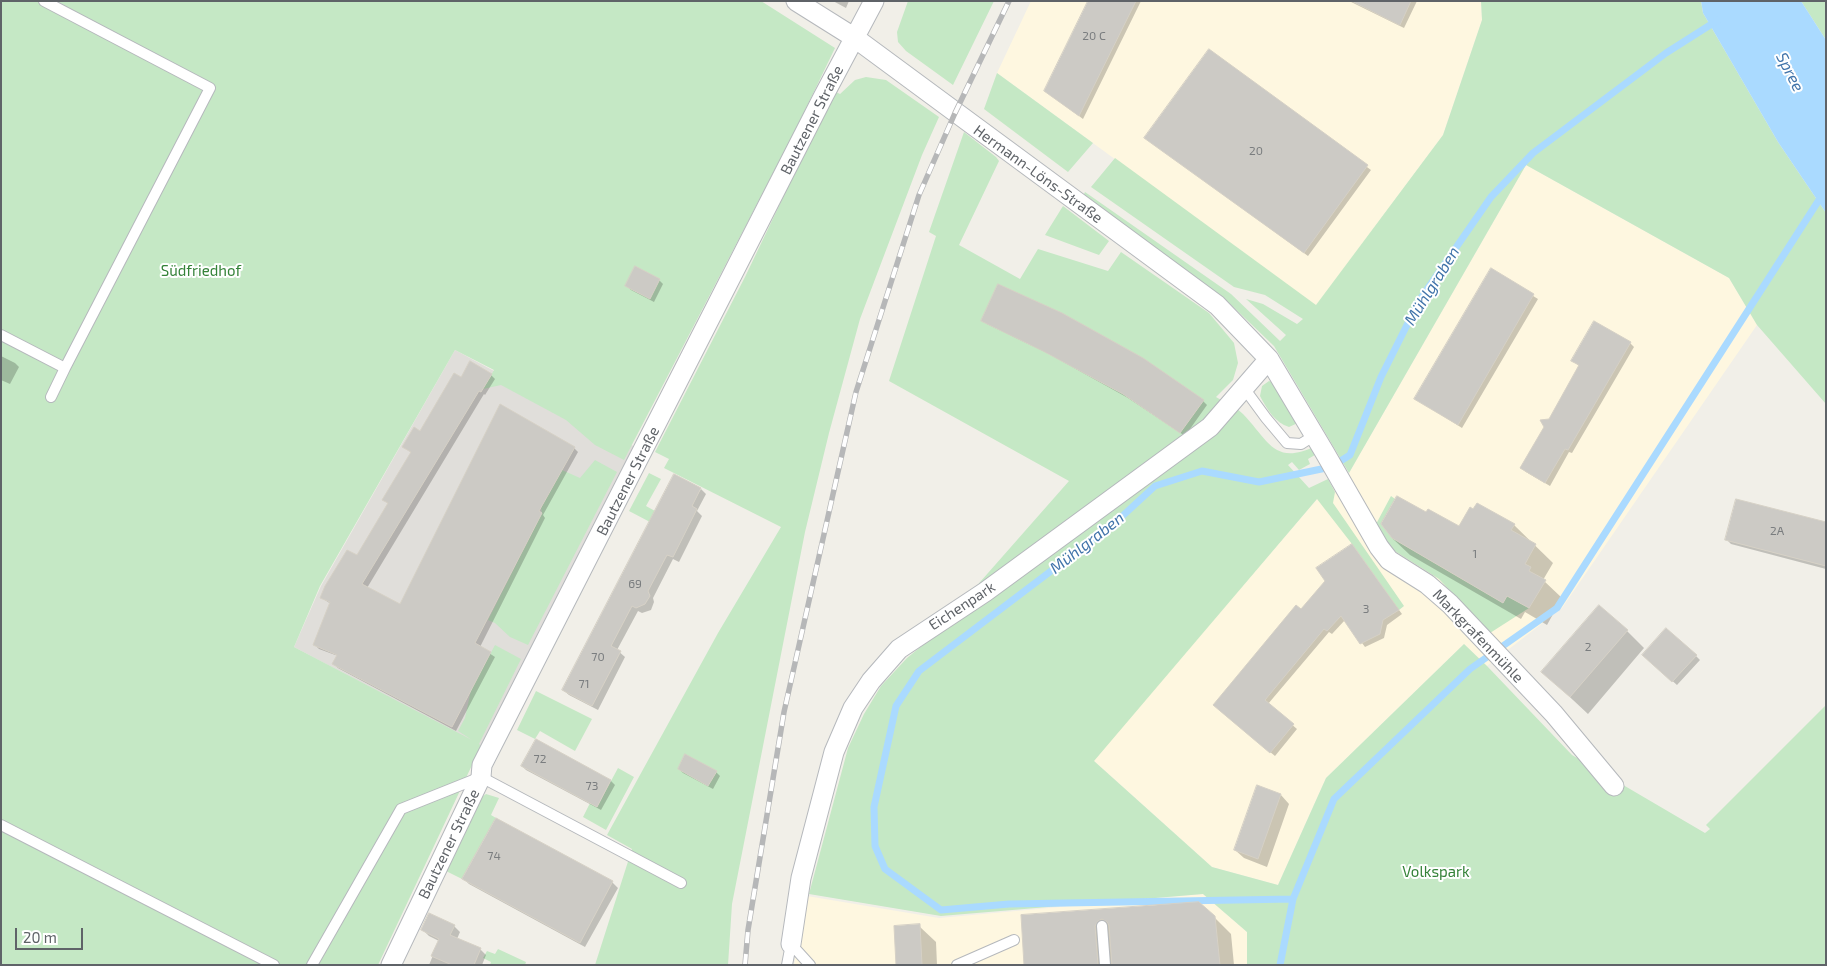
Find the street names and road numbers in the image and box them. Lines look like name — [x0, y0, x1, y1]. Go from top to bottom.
street label: Bautzener Straße — [777, 62, 847, 178]
street label: Hermann-Löns-Straße — [970, 121, 1106, 227]
street label: Bautzener Straße — [593, 423, 663, 539]
street label: Eichenpark — [925, 578, 999, 634]
street label: Markgrafenmühle — [1429, 586, 1527, 686]
street label: Bautzener Straße — [415, 786, 483, 902]

